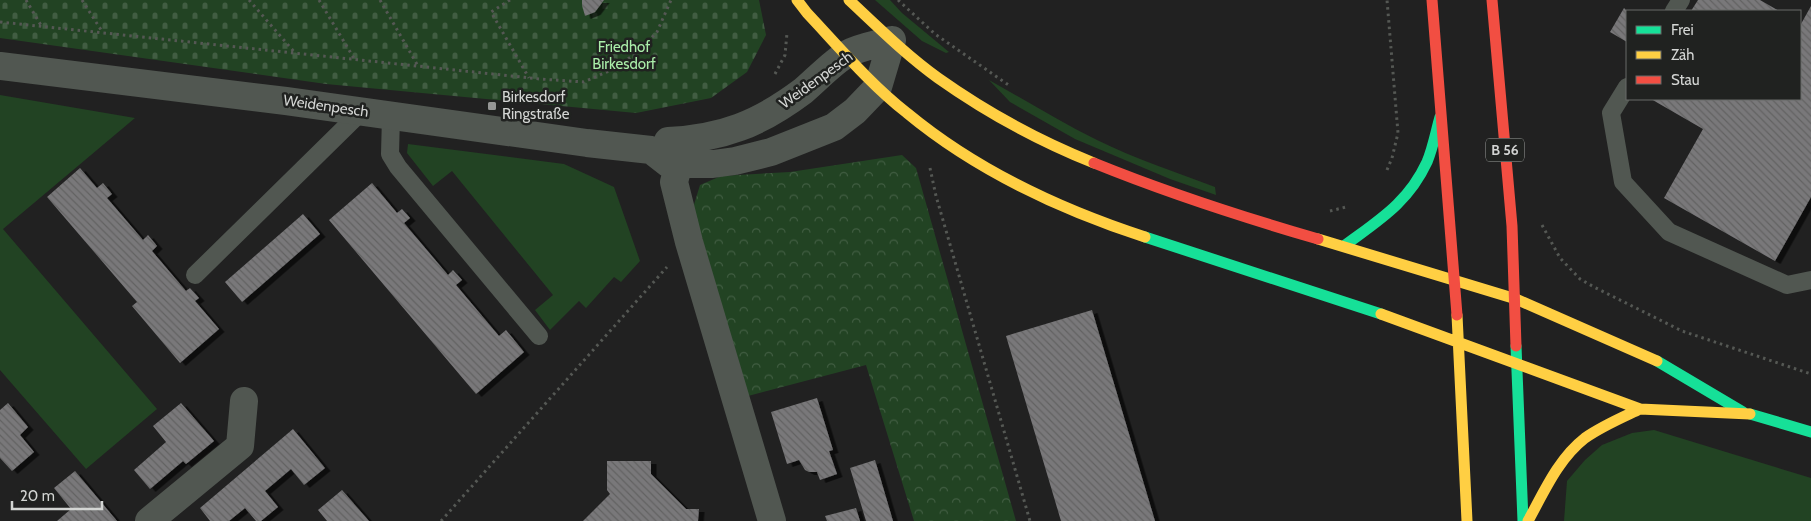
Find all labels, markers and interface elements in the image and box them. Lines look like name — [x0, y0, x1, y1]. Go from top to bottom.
legend — [1626, 10, 1801, 100]
text: Frei — [1671, 21, 1694, 39]
park label: Friedhof Birkesdorf — [592, 38, 656, 73]
text: Zäh — [1671, 46, 1694, 64]
street label: Weidenpesch — [776, 47, 856, 113]
text: Stau — [1671, 71, 1700, 89]
place label: Birkesdorf Ringstraße — [502, 88, 570, 123]
street label: Weidenpesch — [282, 91, 370, 121]
marker: Birkesdorf Ringstraße — [486, 100, 498, 112]
road number: B 56 — [1486, 138, 1524, 162]
scale bar — [12, 478, 102, 510]
text: 20 m — [20, 487, 55, 505]

